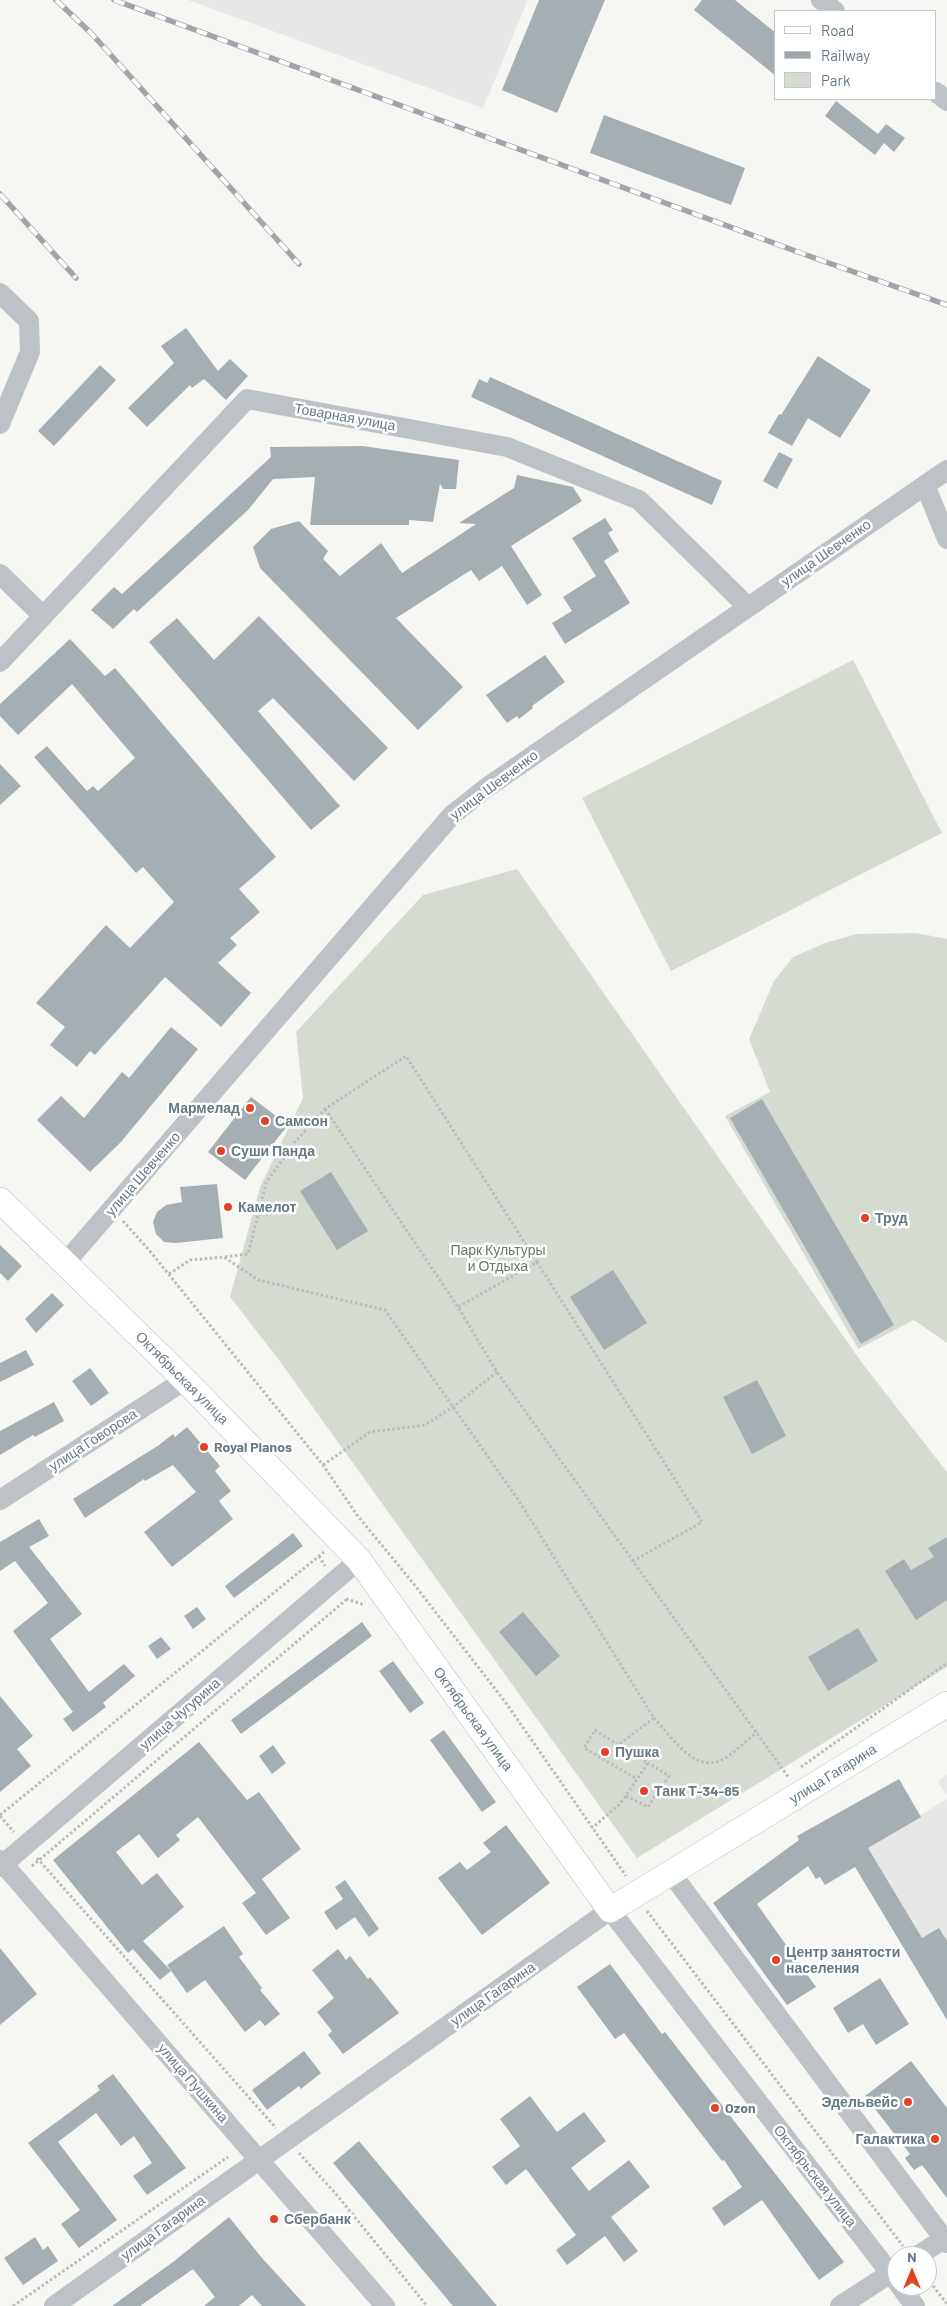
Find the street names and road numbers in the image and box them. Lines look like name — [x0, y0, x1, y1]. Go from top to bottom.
street label: Товарная улица — [293, 400, 397, 434]
street label: улица Шевченко — [778, 516, 874, 590]
street label: улица Шевченко — [447, 747, 541, 823]
street label: улица Шевченко — [102, 1129, 184, 1219]
street label: Октябрьская улица — [132, 1328, 232, 1428]
street label: улица Говорова — [46, 1405, 140, 1475]
street label: Октябрьская улица — [430, 1664, 516, 1774]
street label: улица Чугурина — [136, 1675, 224, 1753]
street label: улица Гагарина — [786, 1740, 880, 1808]
street label: улица Гагарина — [447, 1959, 539, 2029]
street label: улица Пушкина — [154, 2040, 232, 2126]
street label: Октябрьская улица — [770, 2122, 860, 2230]
street label: улица Гагарина — [118, 2192, 208, 2264]

